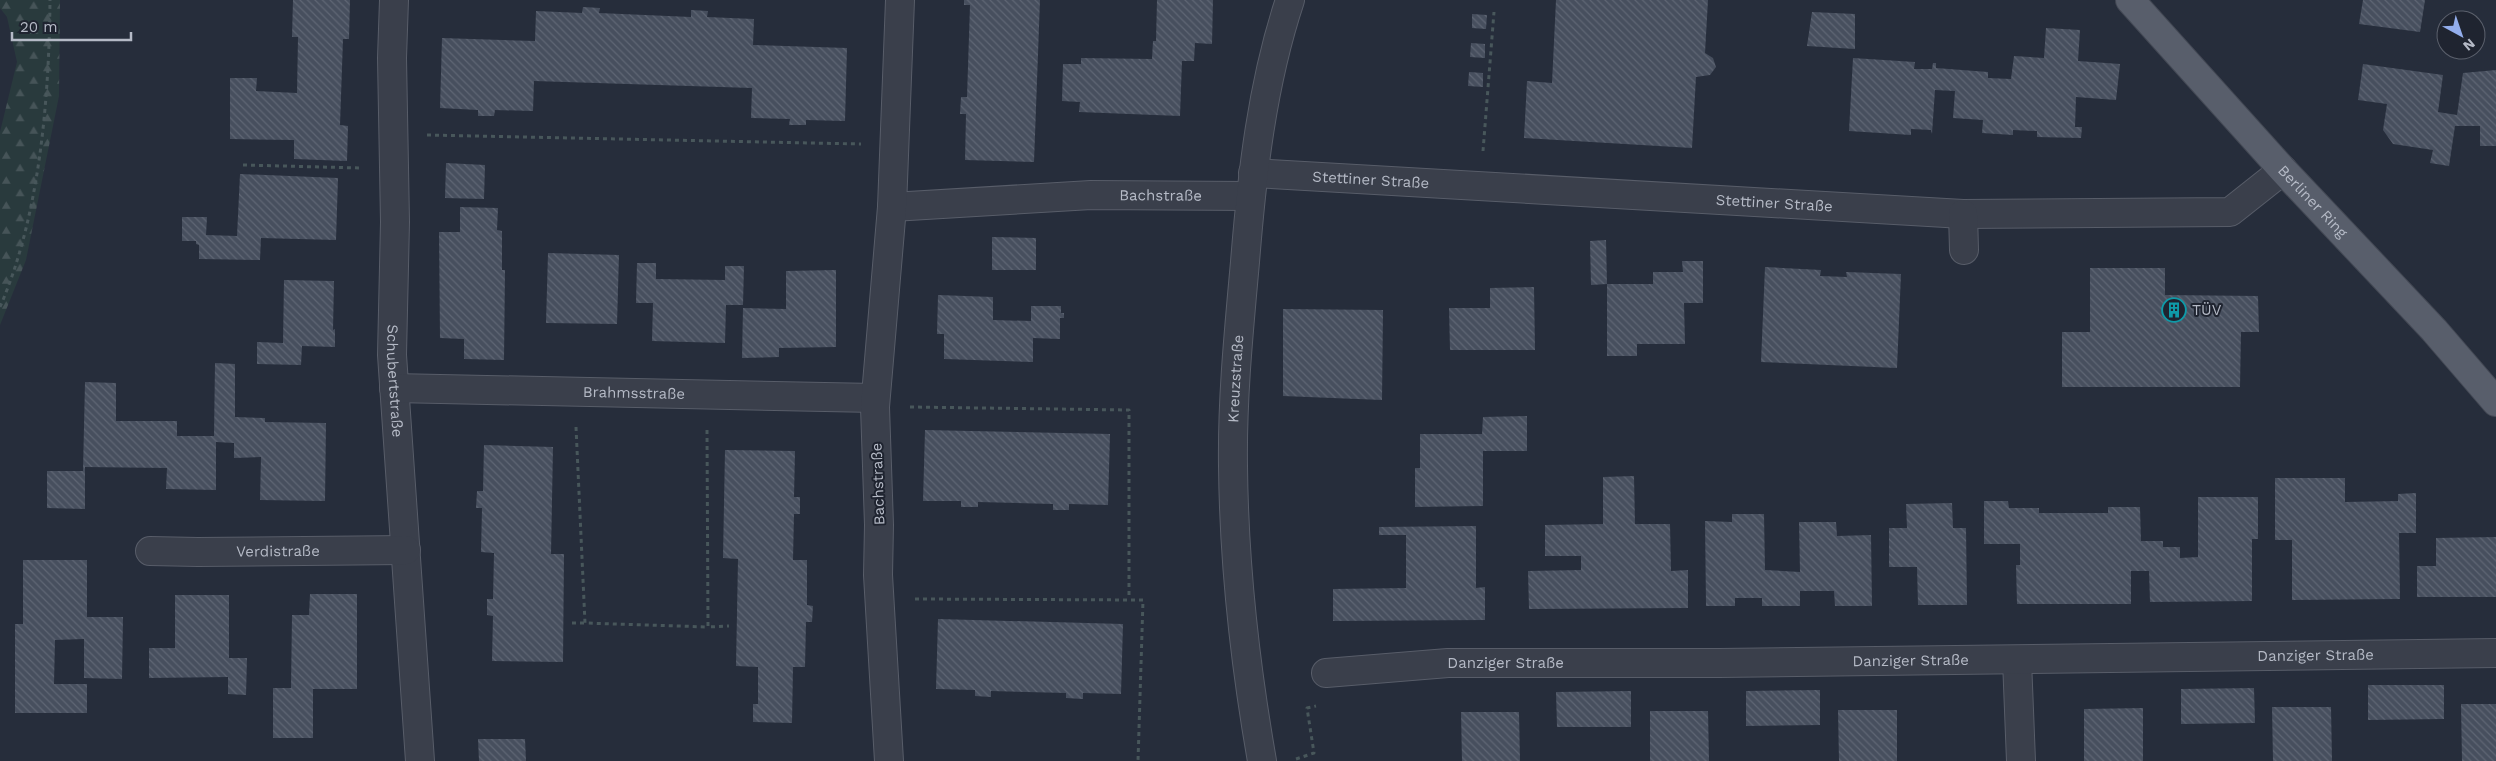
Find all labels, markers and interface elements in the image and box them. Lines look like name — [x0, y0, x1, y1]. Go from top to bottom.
scale bar — [12, 10, 131, 42]
north arrow — [2436, 10, 2486, 60]
text: 20 m — [20, 18, 58, 36]
text: N — [2460, 35, 2478, 54]
street label: Berliner Ring — [2274, 161, 2351, 242]
street label: Stettiner Straße — [1312, 167, 1430, 192]
street label: Bachstraße — [1119, 186, 1202, 205]
street label: Stettiner Straße — [1715, 191, 1833, 215]
building icon: TÜV — [2161, 297, 2187, 323]
place label: TÜV — [2192, 301, 2222, 319]
street label: Schubertstraße — [383, 324, 407, 438]
street label: Kreuzstraße — [1224, 334, 1248, 423]
street label: Brahmsstraße — [583, 383, 685, 403]
street label: Bachstraße — [868, 442, 888, 526]
street label: Verdistraße — [236, 542, 320, 561]
street label: Danziger Straße — [2257, 646, 2374, 665]
street label: Danziger Straße — [1852, 651, 1969, 670]
street label: Danziger Straße — [1447, 654, 1564, 672]

